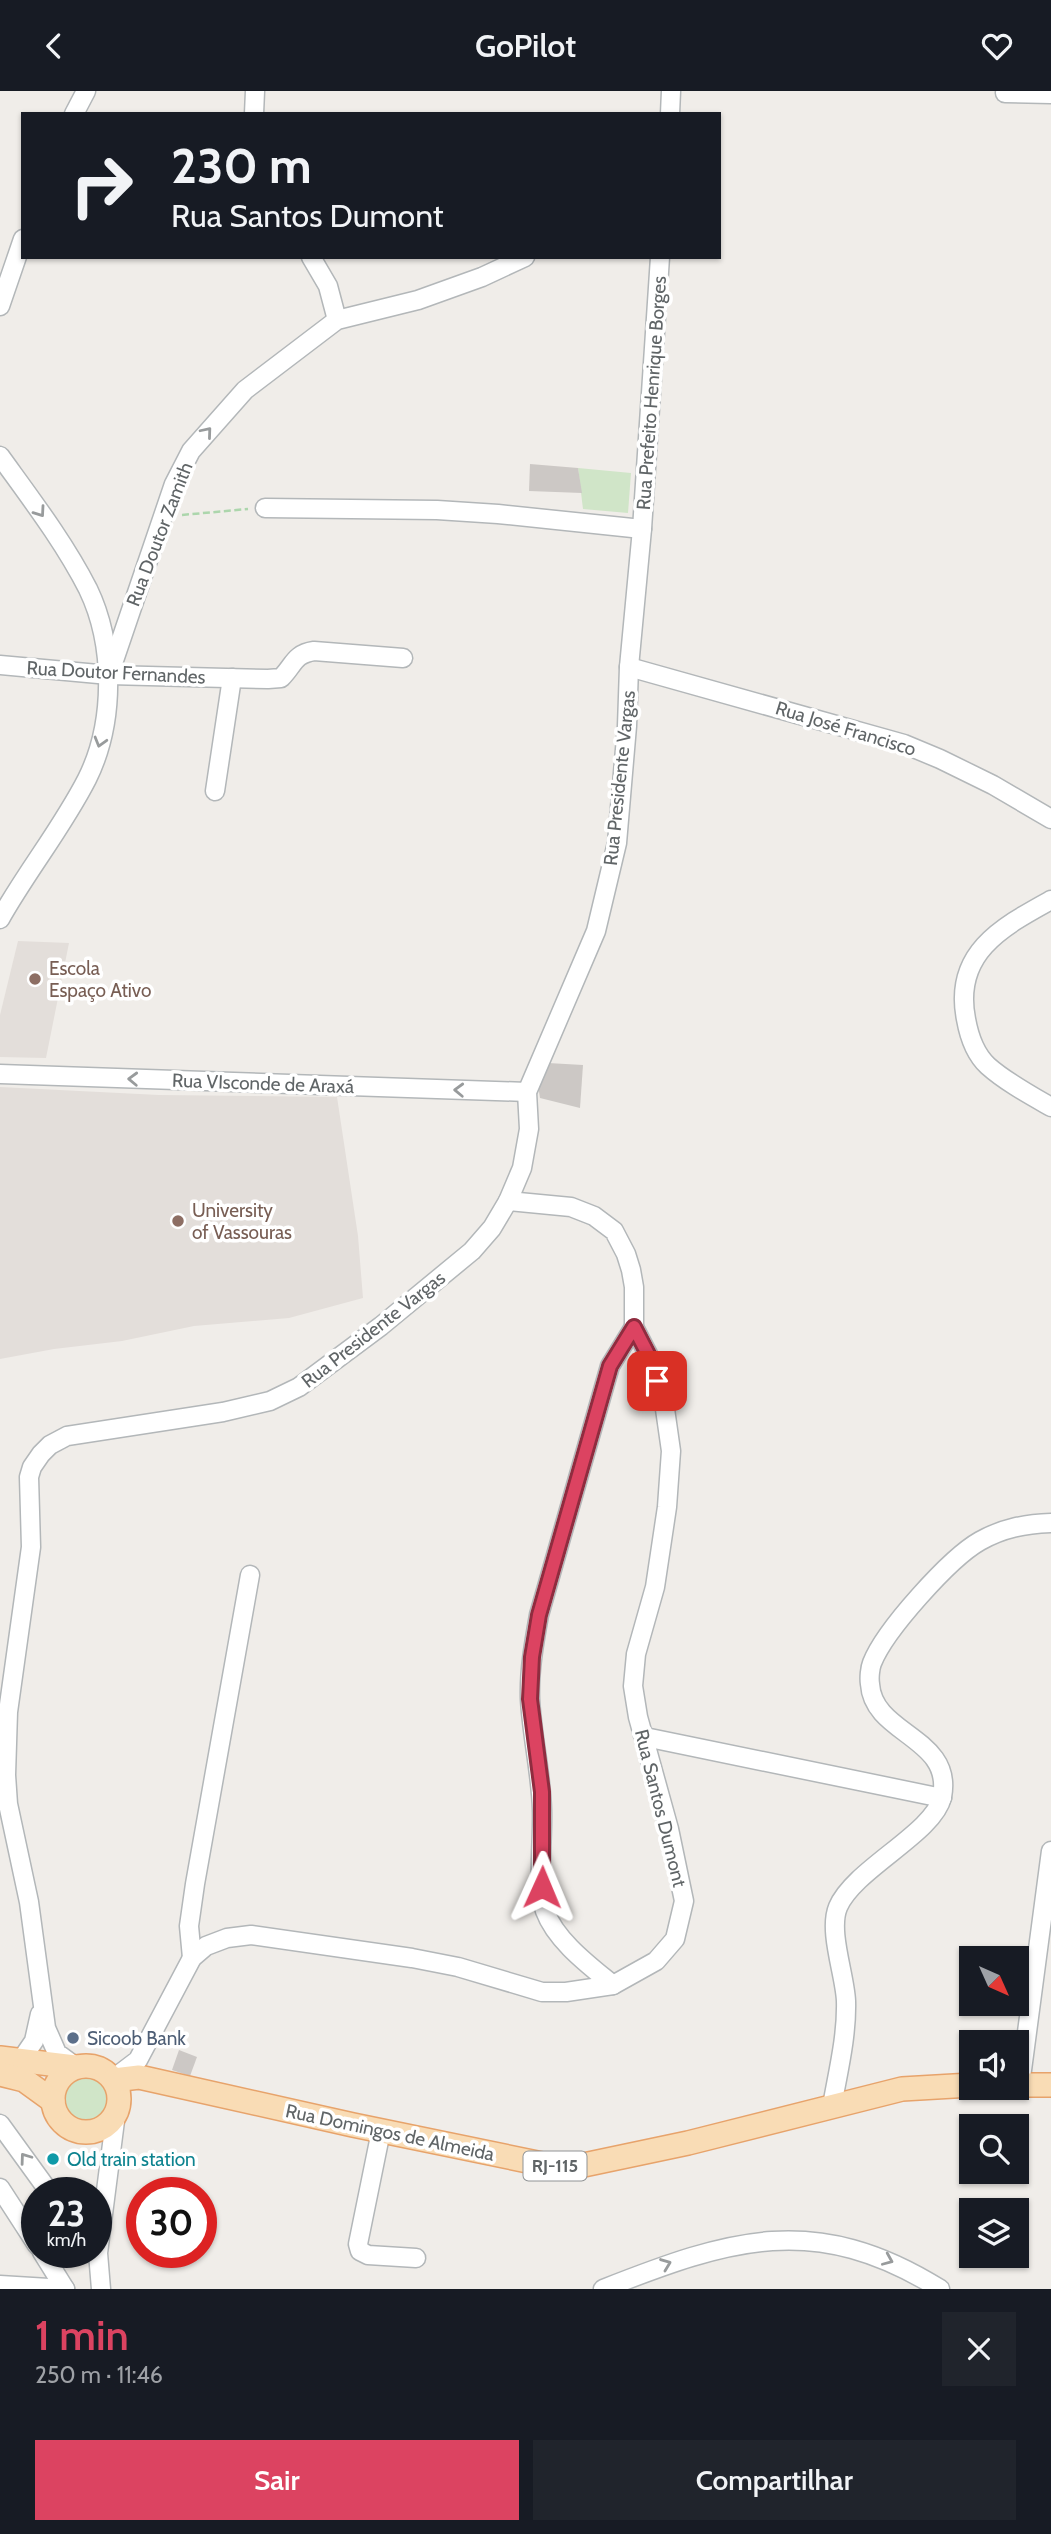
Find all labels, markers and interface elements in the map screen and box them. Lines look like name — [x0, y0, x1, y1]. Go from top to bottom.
text: GoPilot — [475, 26, 576, 65]
icon: back — [35, 27, 73, 65]
icon: heart — [978, 27, 1016, 65]
text: 230 m — [171, 136, 312, 195]
icon: right — [56, 140, 147, 231]
text: Rua Santos Dumont — [171, 196, 444, 235]
street label: Rua Prefeito Henrique Borges — [632, 275, 671, 511]
one-way arrow — [199, 427, 211, 440]
street label: Rua Doutor Zamith — [121, 459, 198, 609]
one-way arrow — [32, 504, 44, 517]
street label: Rua Doutor Fernandes — [26, 656, 206, 689]
street label: Rua Presidente Vargas — [599, 689, 640, 867]
street label: Rua José Francisco — [773, 696, 919, 761]
one-way arrow — [93, 736, 108, 748]
place label: Escola Espaço Ativo — [49, 957, 151, 1002]
marker: Escola Espaço Ativo — [27, 971, 43, 987]
street label: Rua VIsconde de Araxá — [172, 1069, 354, 1098]
one-way arrow — [128, 1071, 139, 1086]
one-way arrow — [453, 1083, 464, 1098]
place label: University of Vassouras — [192, 1199, 292, 1244]
marker: University of Vassouras — [170, 1213, 186, 1229]
street label: Rua Presidente Vargas — [297, 1266, 450, 1393]
pin — [627, 1351, 687, 1411]
icon: arrive — [638, 1362, 676, 1400]
street label: Rua Santos Dumont — [630, 1727, 691, 1890]
position arrow — [505, 1850, 579, 1924]
north arrow — [959, 1946, 1029, 2016]
map controls — [959, 1946, 1029, 2268]
place label: Sicoob Bank — [87, 2027, 186, 2050]
marker: Sicoob Bank — [65, 2030, 81, 2046]
button: sound — [959, 2030, 1029, 2100]
street label: Rua Domingos de Almeida — [283, 2099, 496, 2166]
button: search — [959, 2114, 1029, 2184]
place label: Old train station — [67, 2148, 196, 2171]
marker: Old train station — [45, 2151, 61, 2167]
road number: RJ-115 — [524, 2151, 586, 2181]
one-way arrow — [21, 2153, 33, 2166]
speed limit sign: 30 — [126, 2177, 217, 2268]
text: 23 — [48, 2192, 85, 2235]
button: layers — [959, 2198, 1029, 2268]
text: km/h — [47, 2229, 86, 2251]
one-way arrow — [881, 2252, 893, 2266]
one-way arrow — [660, 2258, 672, 2272]
text: 1 min — [35, 2309, 129, 2361]
button: close — [942, 2312, 1016, 2386]
text: 250 m · 11:46 — [35, 2361, 163, 2389]
button: Sair — [35, 2440, 519, 2520]
button: Compartilhar — [533, 2440, 1016, 2520]

